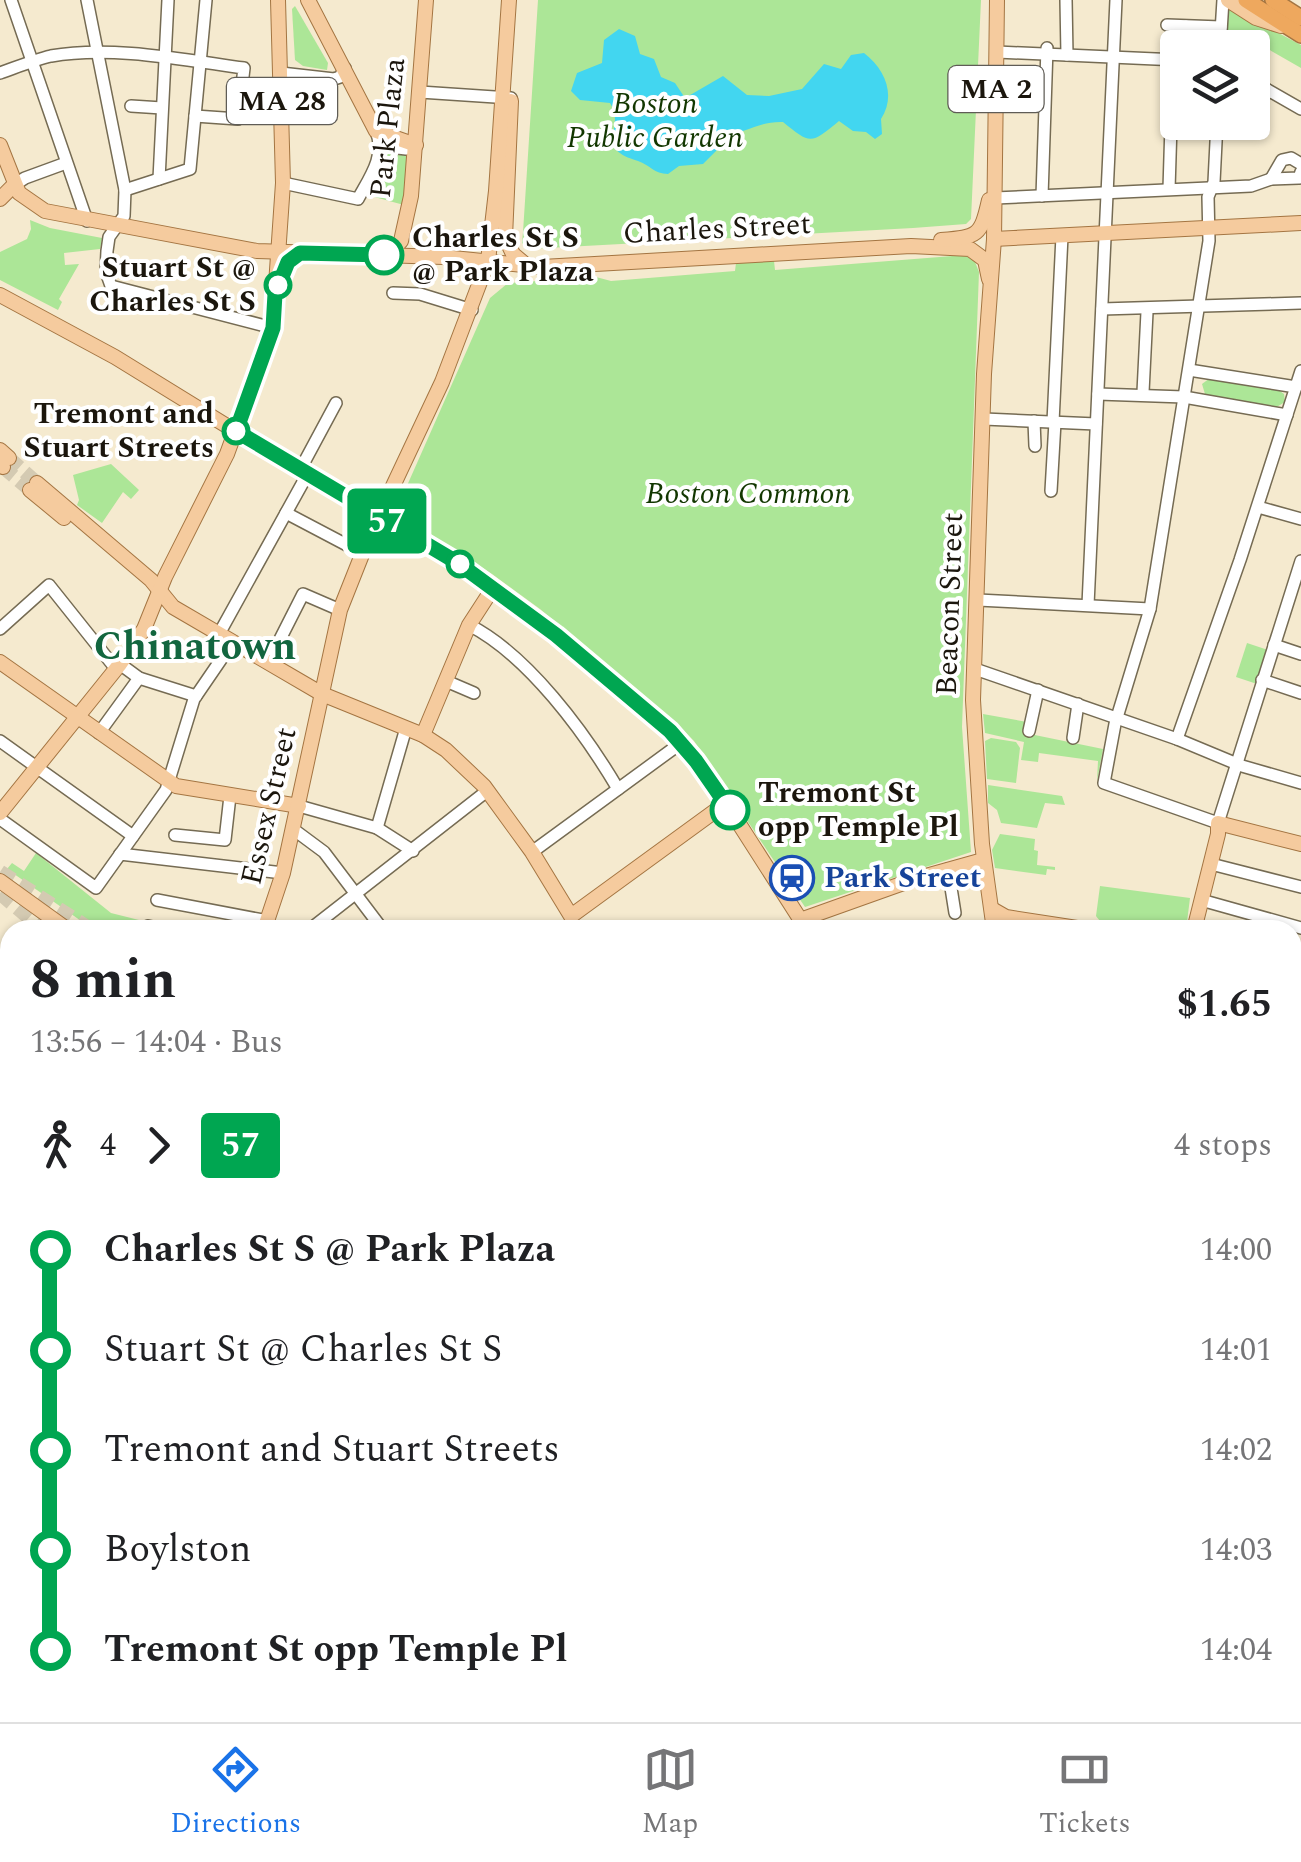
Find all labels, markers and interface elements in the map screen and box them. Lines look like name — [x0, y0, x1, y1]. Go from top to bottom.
map controls — [1160, 30, 1270, 140]
button: layers — [1160, 30, 1270, 140]
street label: Park Plaza — [358, 55, 418, 200]
road number: MA 2 — [948, 66, 1044, 112]
road number: MA 28 — [227, 78, 337, 124]
park label: Boston Public Garden — [567, 81, 743, 161]
street label: Charles Street — [622, 201, 812, 257]
place label: Charles St S @ Park Plaza — [412, 215, 594, 295]
marker: Charles St S @ Park Plaza — [365, 236, 403, 274]
place label: Stuart St @ Charles St S — [89, 245, 256, 325]
marker: Stuart St @ Charles St S — [265, 272, 291, 298]
place label: Tremont and Stuart Streets — [24, 391, 214, 471]
marker: Tremont and Stuart Streets — [223, 418, 249, 444]
park label: Boston Common — [646, 471, 851, 517]
line badge: 57 — [342, 488, 432, 554]
text: 57 — [367, 495, 407, 548]
street label: Beacon Street — [924, 511, 976, 697]
unlabelled marker — [447, 551, 473, 577]
district label: Chinatown — [94, 617, 296, 678]
street label: Essex Street — [229, 723, 309, 889]
place label: Tremont St opp Temple Pl — [758, 770, 959, 850]
marker: Tremont St opp Temple Pl — [711, 791, 749, 829]
station icon: Park Street — [769, 855, 815, 901]
place label: Park Street — [824, 855, 981, 901]
text: 8 min — [30, 939, 176, 1022]
text: $1.65 — [1177, 976, 1272, 1034]
text: 13:56 – 14:04 · Bus — [30, 1018, 283, 1067]
icon: walk — [30, 1118, 85, 1173]
icon: forward — [131, 1118, 186, 1173]
text: 57 — [221, 1119, 260, 1172]
text: 4 — [100, 1121, 116, 1170]
text: 4 stops — [1174, 1121, 1272, 1170]
text: Charles St S @ Park Plaza — [104, 1221, 555, 1279]
text: 14:00 — [1200, 1226, 1272, 1275]
text: Stuart St @ Charles St S — [104, 1321, 502, 1379]
text: 14:01 — [1200, 1326, 1272, 1375]
text: Tremont and Stuart Streets — [104, 1421, 560, 1479]
text: 14:02 — [1200, 1426, 1272, 1475]
text: Boylston — [104, 1521, 251, 1579]
text: 14:03 — [1200, 1526, 1272, 1575]
text: Tremont St opp Temple Pl — [104, 1621, 568, 1679]
text: 14:04 — [1200, 1626, 1272, 1675]
tab: Directions — [170, 1742, 301, 1845]
tab: Map — [642, 1742, 698, 1845]
tab: Tickets — [1039, 1742, 1131, 1845]

